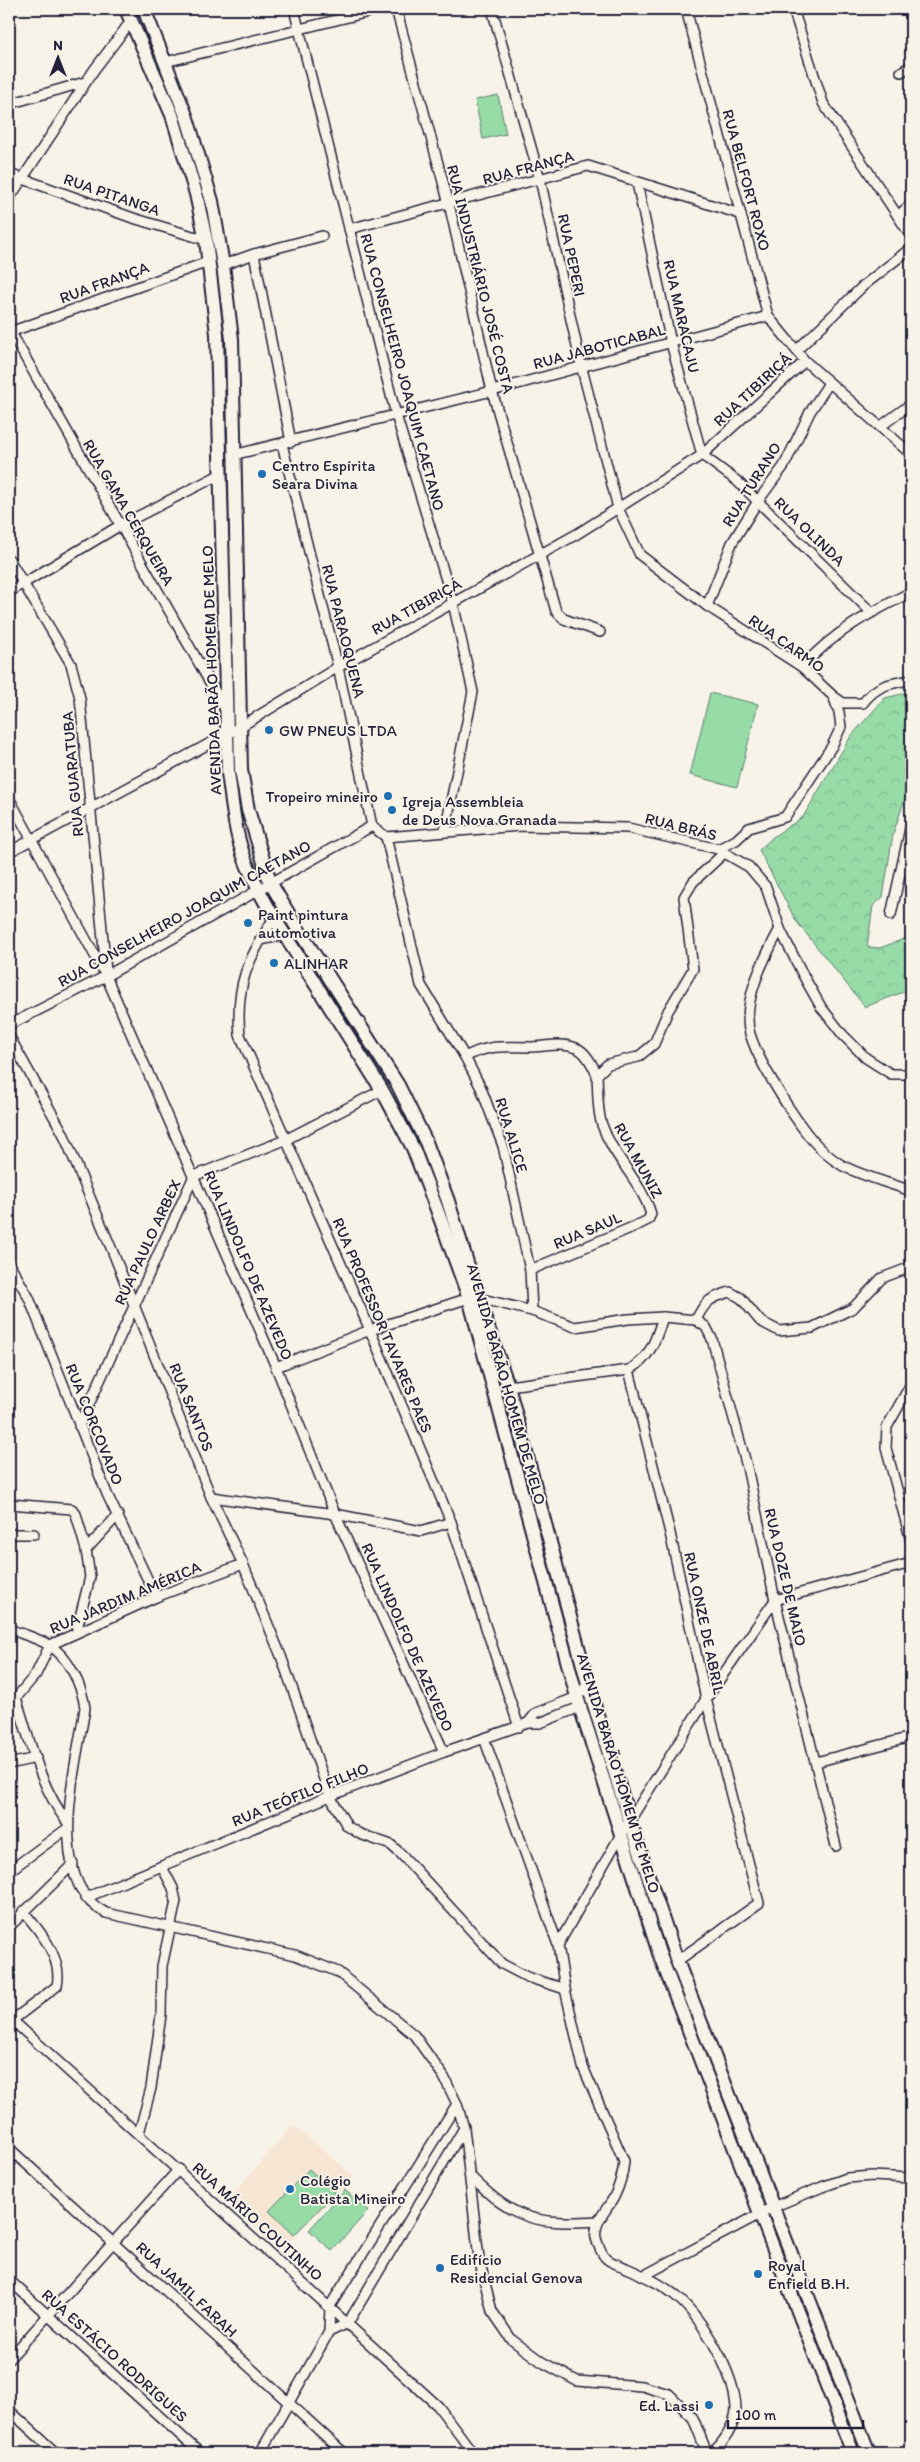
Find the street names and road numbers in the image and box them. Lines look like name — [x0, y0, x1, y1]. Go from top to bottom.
street label: RUA BELFORT ROXO — [718, 107, 775, 253]
street label: RUA FRANÇA — [480, 146, 576, 189]
street label: RUA INDUSTRIÁRIO JOSÉ COSTA — [443, 163, 518, 396]
street label: RUA PITANGA — [61, 169, 162, 220]
street label: RUA PEPERI — [553, 212, 590, 298]
street label: RUA CONSELHEIRO JOAQUIM CAETANO — [356, 231, 449, 513]
street label: RUA FRANÇA — [57, 257, 152, 307]
street label: RUA MARACAJU — [659, 258, 704, 375]
street label: RUA JABOTICABAL — [531, 320, 667, 373]
street label: RUA TIBIRIÇÁ — [709, 348, 795, 430]
street label: RUA GAMA CERQUEIRA — [79, 436, 178, 589]
street label: RUA TURANO — [718, 438, 785, 530]
street label: RUA OLINDA — [770, 493, 849, 570]
street label: AVENIDA BARÃO HOMEM DE MELO — [198, 545, 225, 795]
street label: RUA PARAOQUENA — [318, 562, 369, 700]
street label: RUA TIBIRIÇÁ — [368, 574, 465, 639]
street label: RUA CARMO — [745, 610, 828, 677]
street label: RUA GUARATUBA — [58, 710, 87, 838]
street label: RUA BRÁS — [643, 808, 719, 845]
street label: RUA CONSELHEIRO JOAQUIM CAETANO — [54, 836, 314, 991]
street label: RUA ALICE — [491, 1095, 532, 1175]
street label: RUA MUNIZ — [610, 1119, 667, 1201]
street label: RUA LINDOLFO DE AZEVEDO — [200, 1167, 297, 1363]
street label: RUA PAULO ARBEX — [110, 1176, 185, 1308]
street label: RUA SAUL — [550, 1208, 624, 1253]
street label: RUA PROFESSOR TAVARES PAES — [328, 1215, 437, 1436]
street label: AVENIDA BARÃO HOMEM DE MELO — [463, 1261, 550, 1507]
street label: RUA SANTOS — [165, 1360, 218, 1454]
street label: RUA CORCOVADO — [61, 1361, 128, 1488]
street label: RUA DOZE DE MAIO — [760, 1506, 811, 1648]
street label: RUA LINDOLFO DE AZEVEDO — [357, 1540, 458, 1734]
street label: RUA ONZE DE ABRIL — [680, 1550, 729, 1696]
street label: RUA JARDIM AMÉRICA — [47, 1557, 204, 1638]
street label: AVENIDA BARÃO HOMEM DE MELO — [573, 1651, 664, 1895]
street label: RUA TEÓFILO FILHO — [229, 1758, 371, 1831]
street label: RUA MÁRIO COUTINHO — [188, 2158, 327, 2285]
street label: RUA JAMIL FARAH — [132, 2238, 241, 2341]
street label: RUA ESTÁCIO RODRIGUES — [38, 2285, 191, 2426]

